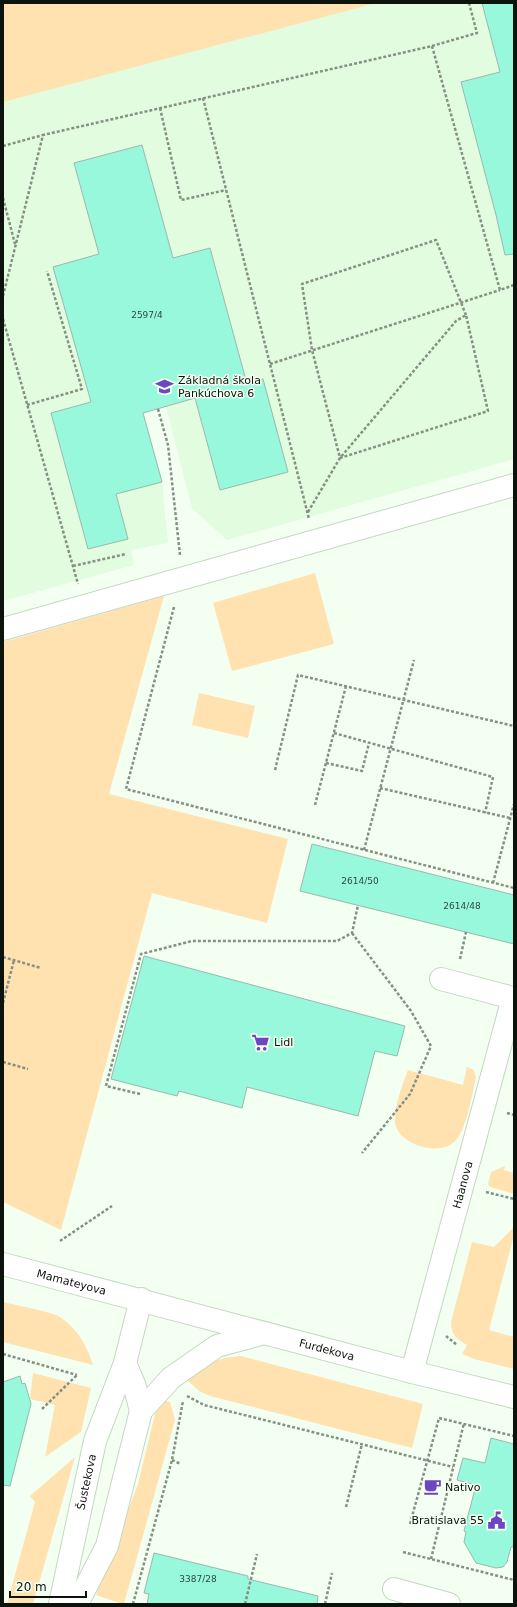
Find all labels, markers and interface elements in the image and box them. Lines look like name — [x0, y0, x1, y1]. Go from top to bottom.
house number: 2597/4 — [131, 310, 163, 320]
place label: Základná škola Pankúchova 6 — [178, 374, 261, 400]
school or university icon: Základná škola Pankúchova 6 — [155, 376, 175, 396]
house number: 2614/50 — [341, 876, 379, 886]
house number: 2614/48 — [443, 901, 481, 911]
supermarket icon: Lidl — [251, 1032, 271, 1052]
place label: Lidl — [274, 1036, 293, 1049]
street label: Haanova — [450, 1160, 476, 1210]
street label: Mamateyova — [35, 1267, 108, 1298]
street label: Furdekova — [298, 1336, 356, 1364]
street label: Šustekova — [74, 1453, 99, 1511]
cafe icon: Nativo — [422, 1477, 442, 1497]
place label: Nativo — [445, 1481, 481, 1494]
public building icon: Bratislava 55 — [487, 1510, 507, 1530]
place label: Bratislava 55 — [412, 1514, 484, 1527]
scale bar — [10, 1573, 86, 1599]
house number: 3387/28 — [179, 1574, 217, 1584]
text: 20 m — [16, 1580, 47, 1594]

